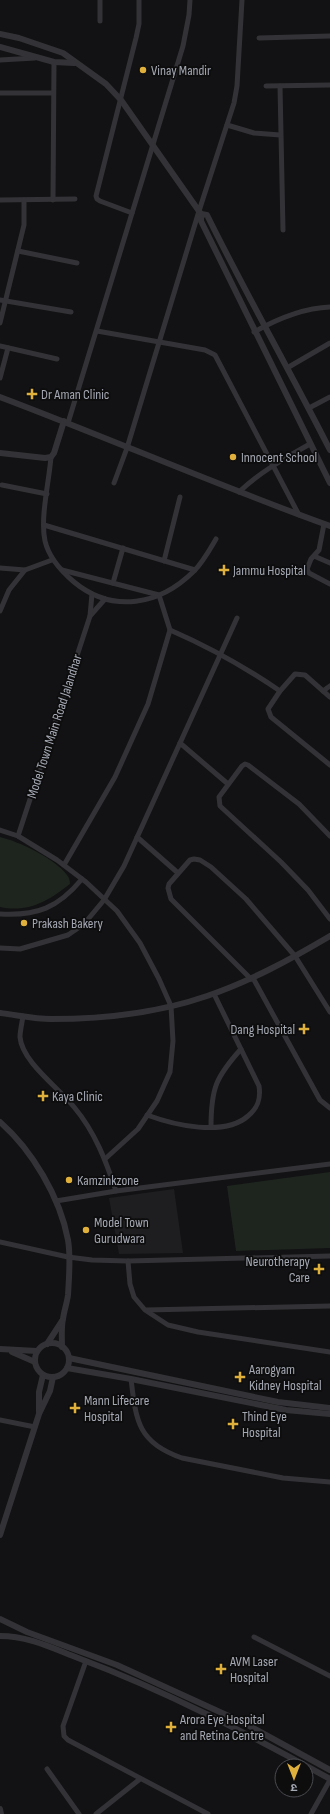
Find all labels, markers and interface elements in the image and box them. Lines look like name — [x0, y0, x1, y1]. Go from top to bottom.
place label: Vinay Mandir — [151, 62, 211, 79]
marker: Vinay Mandir — [138, 65, 148, 75]
place label: Dr Aman Clinic — [41, 386, 109, 403]
marker: Dr Aman Clinic — [26, 388, 38, 400]
place label: Innocent School — [241, 449, 317, 466]
marker: Innocent School — [228, 452, 238, 462]
place label: Jammu Hospital — [232, 562, 306, 579]
marker: Jammu Hospital — [218, 564, 230, 576]
street label: Model Town Main Road Jalandhar — [23, 652, 86, 800]
place label: Prakash Bakery — [32, 915, 104, 932]
marker: Prakash Bakery — [19, 918, 29, 928]
place label: Dang Hospital — [230, 1021, 295, 1038]
marker: Dang Hospital — [298, 1023, 310, 1035]
place label: Kaya Clinic — [52, 1088, 103, 1105]
marker: Kaya Clinic — [37, 1090, 49, 1102]
place label: Kamzinkzone — [77, 1172, 139, 1189]
marker: Kamzinkzone — [64, 1175, 74, 1185]
place label: Model Town Gurudwara — [94, 1214, 149, 1247]
marker: Model Town Gurudwara — [81, 1225, 91, 1235]
place label: Neurotherapy Care — [246, 1253, 311, 1286]
marker: Neurotherapy Care — [313, 1263, 325, 1275]
place label: Aarogyam Kidney Hospital — [248, 1361, 322, 1394]
marker: Aarogyam Kidney Hospital — [234, 1371, 246, 1383]
place label: Mann Lifecare Hospital — [84, 1392, 149, 1425]
marker: Mann Lifecare Hospital — [69, 1402, 81, 1414]
place label: Thind Eye Hospital — [242, 1408, 287, 1441]
marker: Thind Eye Hospital — [227, 1418, 239, 1430]
place label: AVM Laser Hospital — [229, 1653, 278, 1686]
marker: AVM Laser Hospital — [215, 1663, 227, 1675]
place label: Arora Eye Hospital and Retina Centre — [179, 1711, 265, 1744]
marker: Arora Eye Hospital and Retina Centre — [165, 1721, 177, 1733]
north arrow — [274, 1758, 314, 1798]
text: उ — [290, 1781, 297, 1794]

